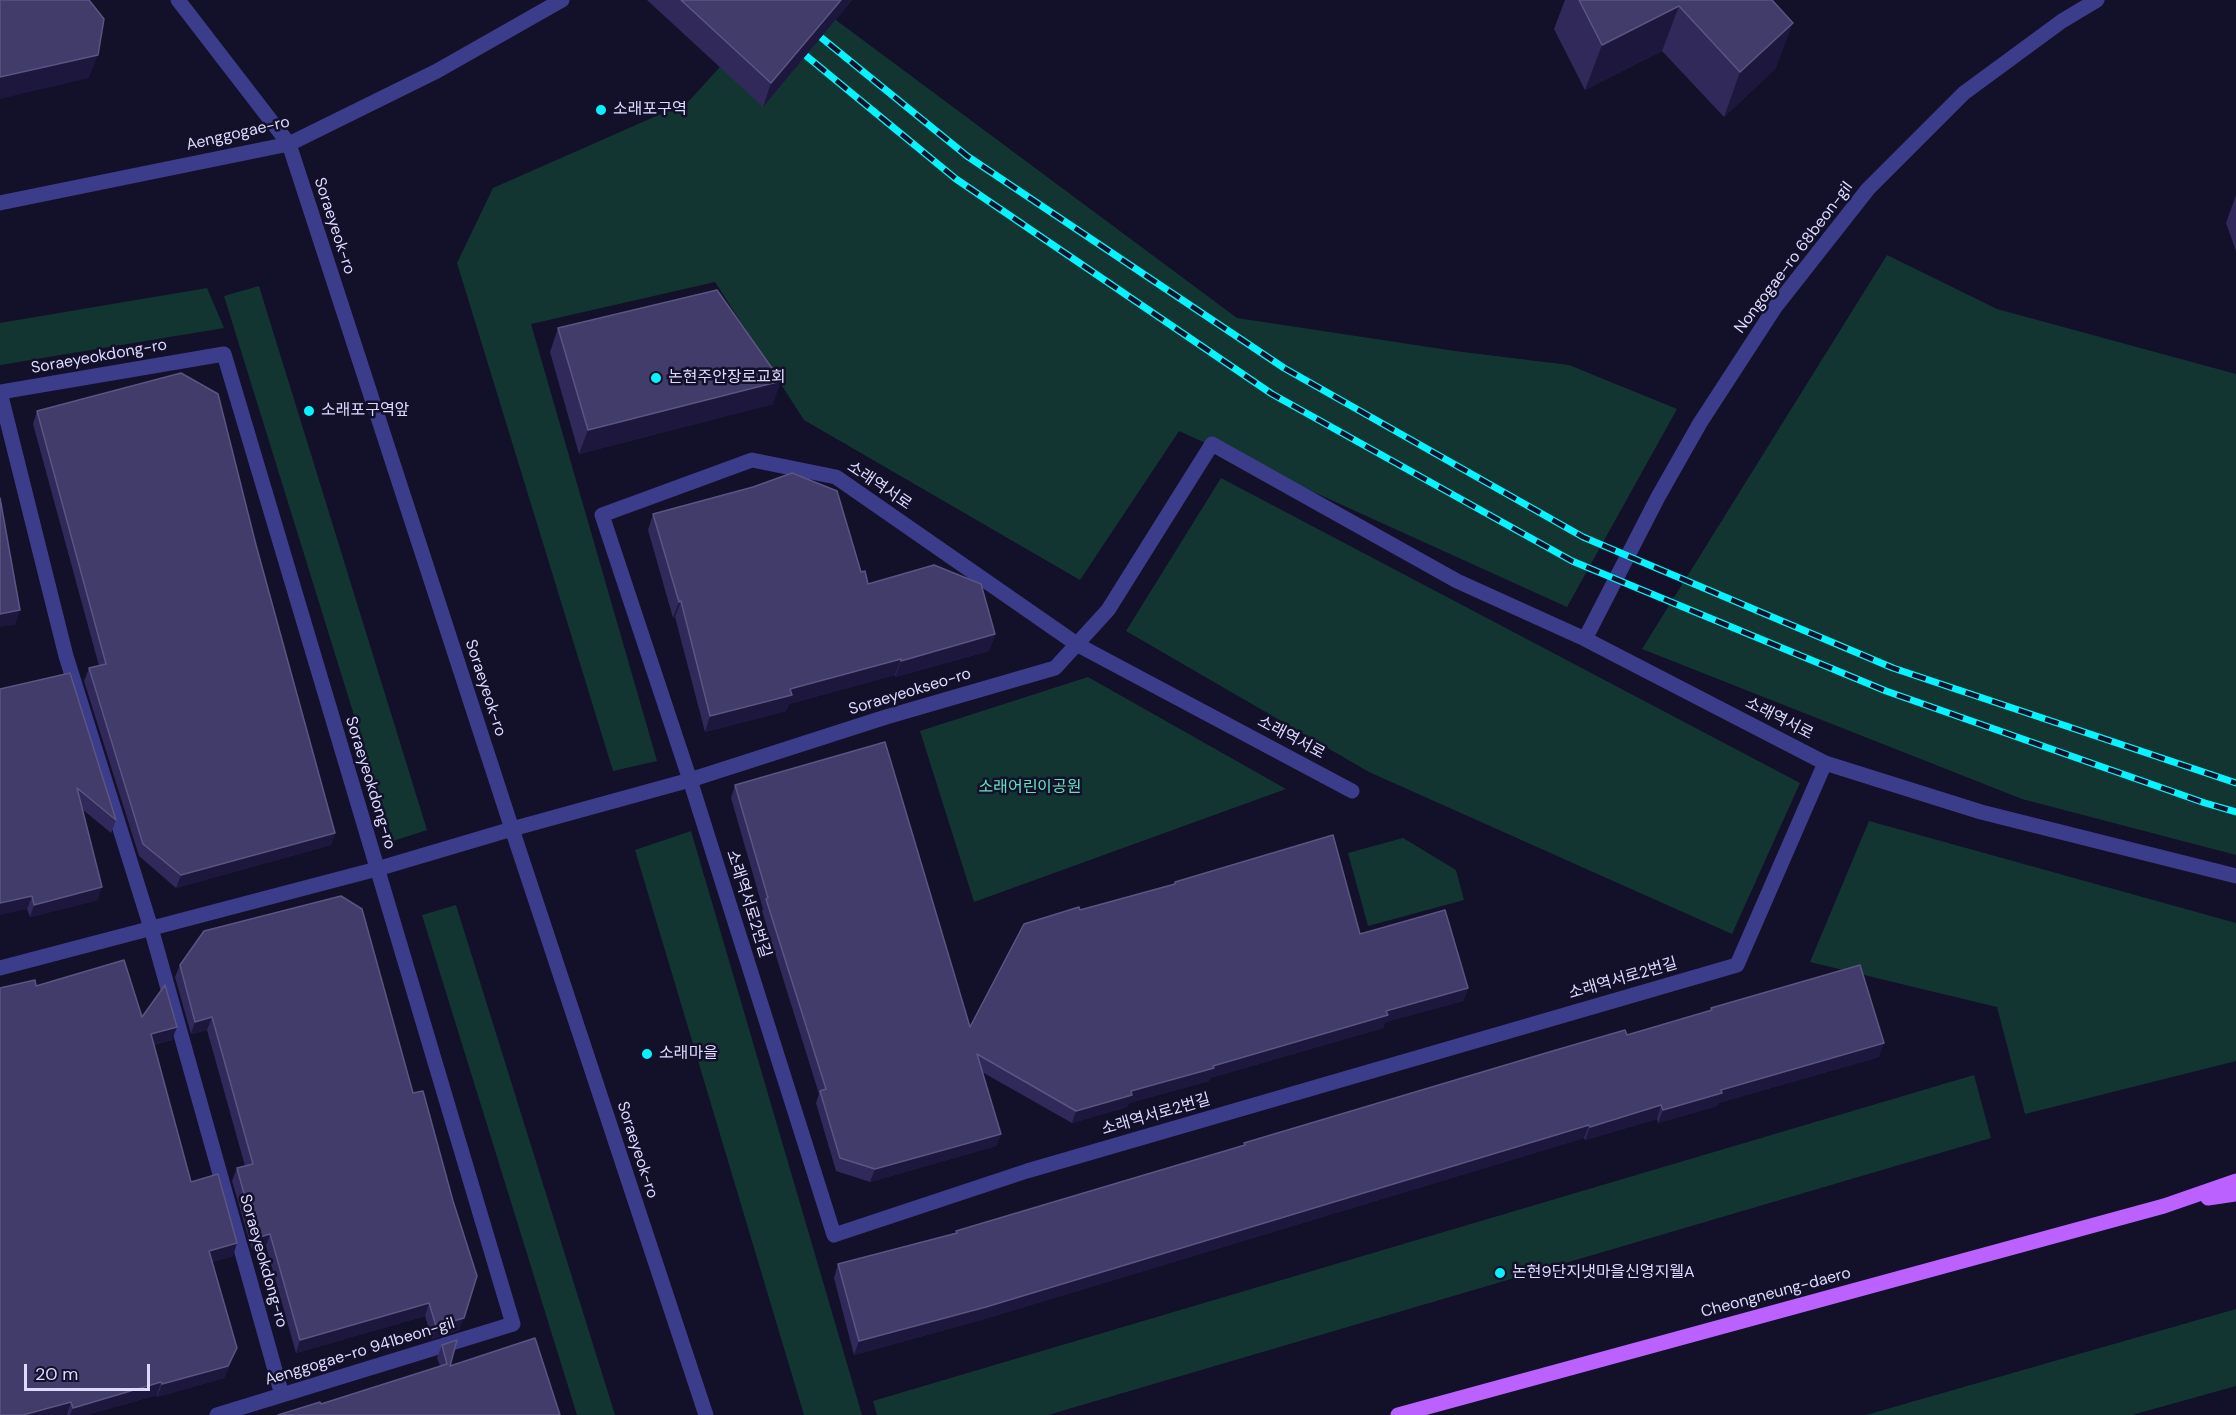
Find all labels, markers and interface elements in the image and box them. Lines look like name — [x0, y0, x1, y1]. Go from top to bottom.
place label: 소래포구역 — [613, 100, 687, 120]
marker: 소래포구역 — [594, 103, 608, 117]
street label: Aenggogae-ro — [184, 113, 292, 155]
street label: Soraeyeok-ro — [309, 175, 359, 277]
street label: Nongogae-ro 68beon-gil — [1731, 178, 1857, 338]
street label: Soraeyeokdong-ro — [29, 336, 169, 378]
place label: 논현주안장로교회 — [668, 368, 786, 388]
marker: 논현주안장로교회 — [649, 371, 663, 385]
place label: 소래포구역앞 — [321, 401, 409, 421]
marker: 소래포구역앞 — [302, 404, 316, 418]
street label: 소래역서로 — [843, 457, 915, 515]
street label: Soraeyeok-ro — [460, 637, 510, 739]
street label: Soraeyeokseo-ro — [847, 664, 973, 720]
street label: 소래역서로 — [1742, 694, 1816, 744]
street label: 소래역서로 — [1254, 712, 1328, 764]
street label: Soraeyeokdong-ro — [341, 714, 399, 852]
park label: 소래어린이공원 — [978, 778, 1082, 798]
street label: 소래역서로2번길 — [722, 848, 774, 960]
street label: 소래역서로2번길 — [1566, 954, 1680, 1004]
place label: 소래마을 — [659, 1044, 718, 1064]
marker: 소래마을 — [640, 1047, 654, 1061]
street label: 소래역서로2번길 — [1099, 1090, 1213, 1140]
street label: Soraeyeok-ro — [612, 1099, 662, 1201]
street label: Soraeyeokdong-ro — [235, 1192, 291, 1330]
place label: 논현9단지냇마을신영지웰A — [1512, 1263, 1695, 1283]
street label: Cheongneung-daero — [1699, 1264, 1853, 1322]
marker: 논현9단지냇마을신영지웰A — [1493, 1266, 1507, 1280]
street label: Aenggogae-ro 941beon-gil — [263, 1314, 457, 1390]
scale bar — [27, 1352, 153, 1390]
text: 20 m — [35, 1362, 78, 1386]

